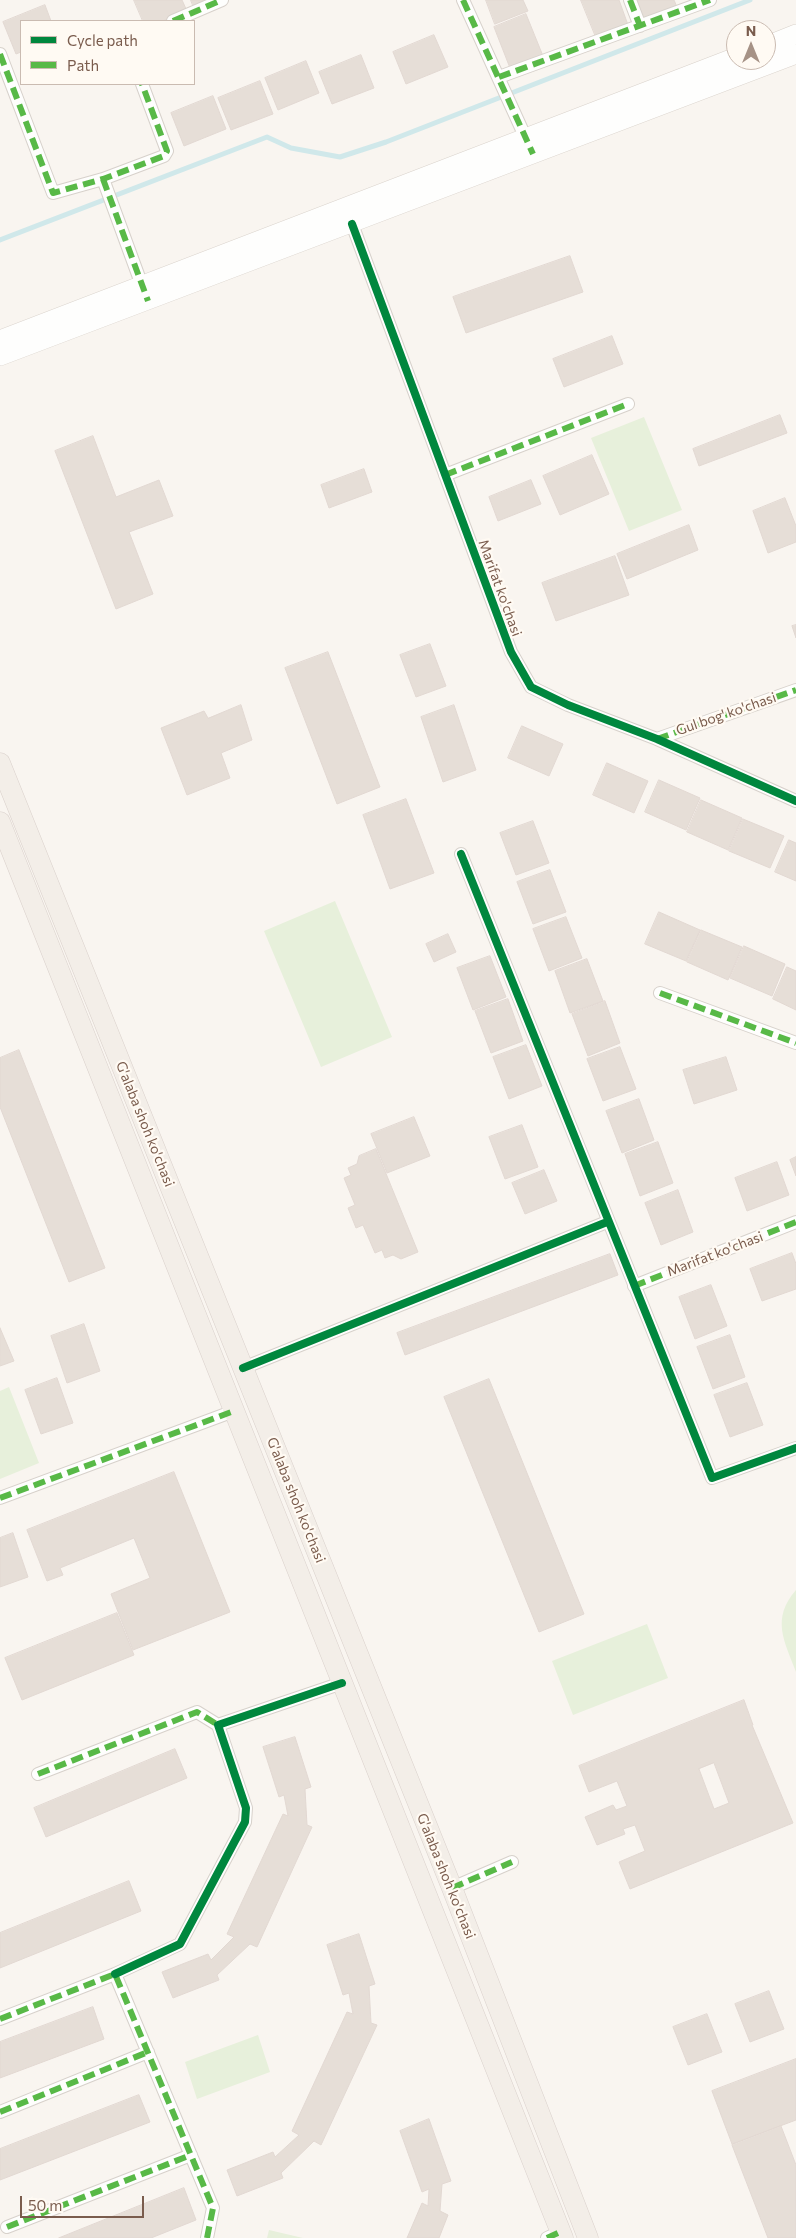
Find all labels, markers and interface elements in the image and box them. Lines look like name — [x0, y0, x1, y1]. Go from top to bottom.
legend — [20, 20, 195, 85]
north arrow — [726, 20, 776, 70]
text: N — [746, 22, 756, 39]
text: Cycle path — [67, 31, 138, 49]
text: Path — [67, 56, 99, 74]
street label: Marifat ko'chasi — [475, 537, 525, 639]
street label: Gul bog' ko'chasi — [674, 689, 778, 739]
street label: G'alaba shoh ko'chasi — [112, 1059, 178, 1189]
street label: Marifat ko'chasi — [665, 1228, 765, 1280]
street label: G'alaba shoh ko'chasi — [263, 1435, 329, 1565]
street label: G'alaba shoh ko'chasi — [413, 1811, 479, 1941]
scale bar — [22, 2186, 146, 2218]
text: 50 m — [28, 2196, 62, 2214]

